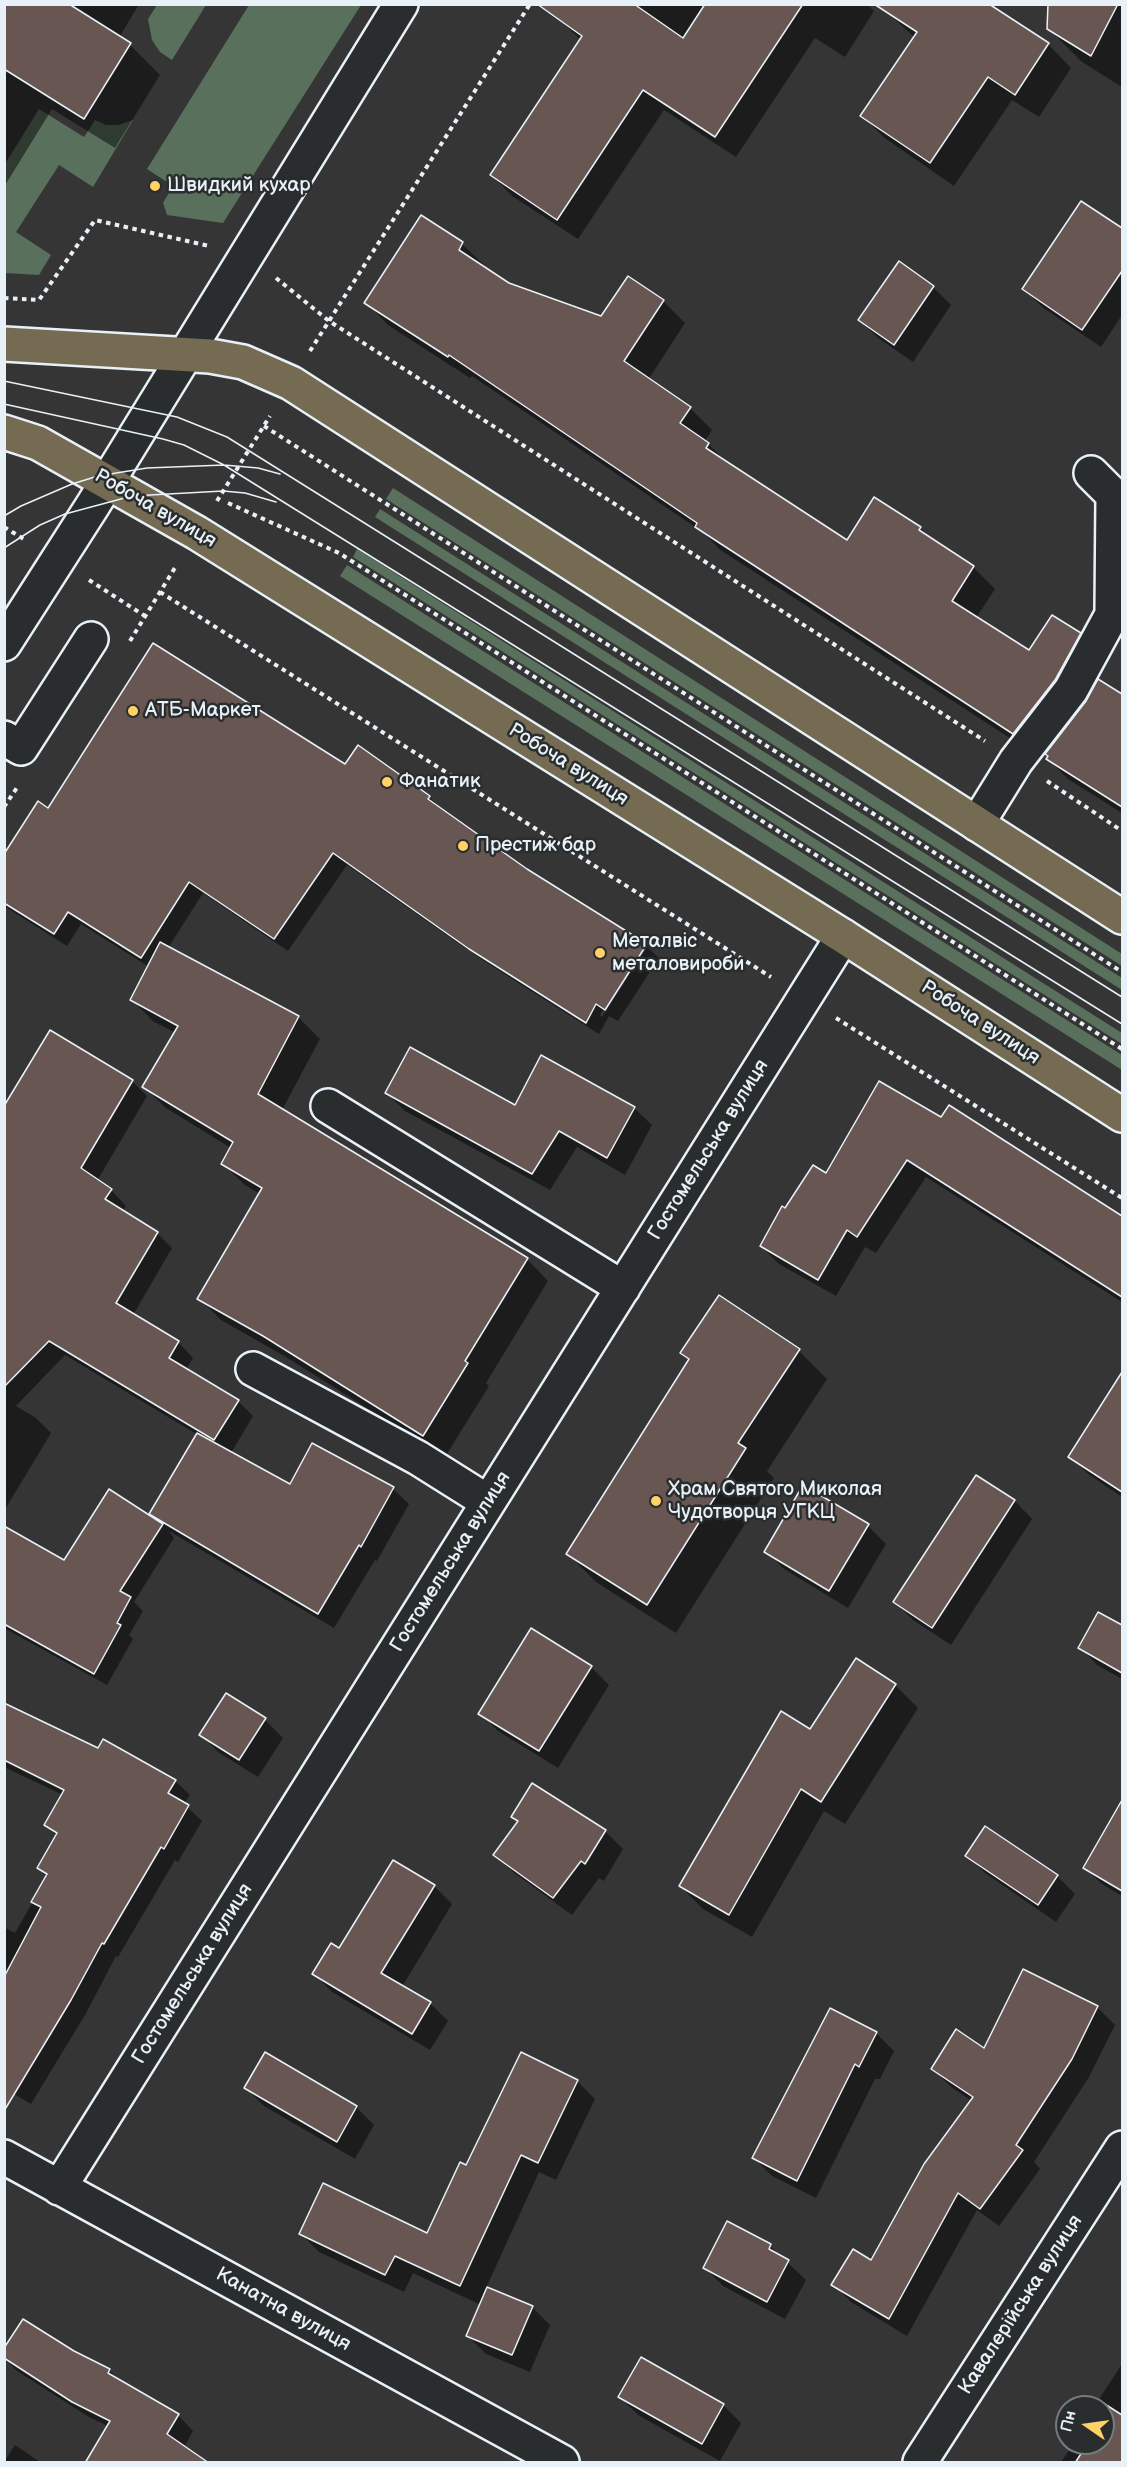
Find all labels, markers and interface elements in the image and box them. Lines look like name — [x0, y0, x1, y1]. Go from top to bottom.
place label: Швидкий кухар — [167, 174, 311, 198]
marker: Швидкий кухар — [148, 179, 162, 193]
street label: Робоча вулиця — [90, 464, 220, 554]
place label: АТБ-Маркет — [145, 699, 261, 723]
marker: АТБ-Маркет — [126, 704, 140, 718]
street label: Робоча вулиця — [503, 718, 633, 812]
place label: Фанатик — [399, 770, 481, 794]
marker: Фанатик — [380, 775, 394, 789]
place label: Престиж бар — [475, 834, 596, 858]
marker: Престиж бар — [456, 839, 470, 853]
place label: Металвіс металовироби — [612, 930, 744, 977]
marker: Металвіс металовироби — [593, 946, 607, 960]
street label: Робоча вулиця — [916, 976, 1044, 1070]
street label: Гостомельська вулиця — [644, 1055, 774, 1245]
street label: Гостомельська вулиця — [386, 1467, 516, 1657]
place label: Храм Святого Миколая Чудотворця УГКЦ — [668, 1478, 882, 1525]
marker: Храм Святого Миколая Чудотворця УГКЦ — [649, 1494, 663, 1508]
street label: Гостомельська вулиця — [128, 1879, 258, 2069]
street label: Кавалерійська вулиця — [954, 2211, 1088, 2399]
street label: Канатна вулиця — [211, 2263, 355, 2357]
north arrow — [1055, 2395, 1115, 2455]
text: Пн — [1057, 2409, 1081, 2434]

